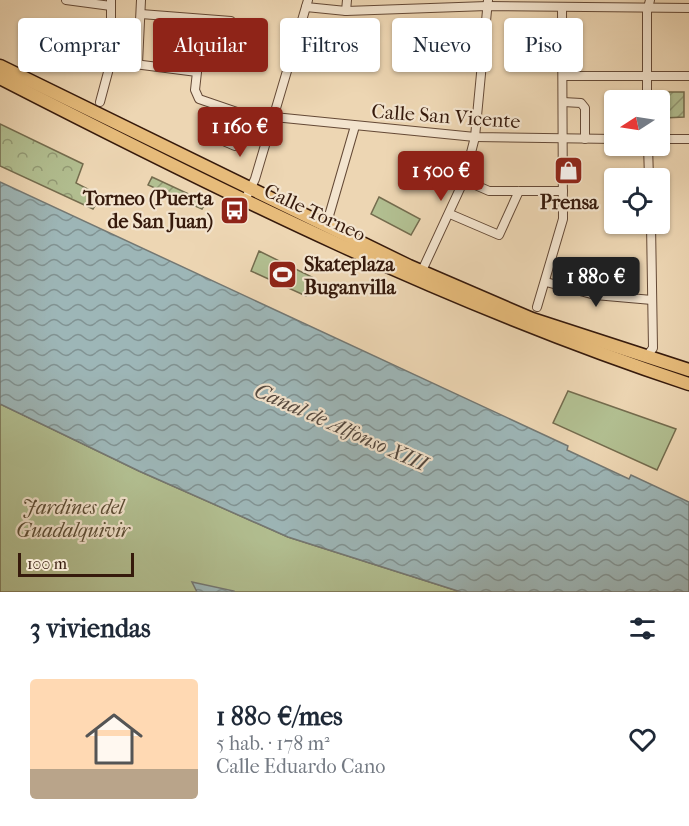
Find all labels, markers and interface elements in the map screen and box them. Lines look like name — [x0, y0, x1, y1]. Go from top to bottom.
chip: Comprar — [18, 18, 141, 72]
chip: Alquilar — [153, 18, 268, 72]
chip: Filtros — [280, 18, 380, 72]
chip: Nuevo — [392, 18, 492, 72]
chip: Piso — [504, 18, 583, 72]
north arrow — [604, 90, 670, 156]
map controls — [604, 90, 670, 234]
street label: Calle San Vicente — [371, 100, 521, 133]
pin: 1 160 € — [185, 107, 295, 158]
text: 1 160 € — [212, 115, 268, 138]
pin: 1 500 € — [386, 151, 496, 202]
shop icon: Prensa — [553, 155, 585, 187]
text: 1 500 € — [412, 159, 470, 182]
button: locate — [604, 168, 670, 234]
street label: Calle Torneo — [260, 179, 369, 246]
place label: Torneo (Puerta de San Juan) — [82, 187, 214, 233]
place label: Prensa — [540, 191, 599, 214]
bus stop icon: Torneo (Puerta de San Juan) — [218, 194, 250, 226]
place label: Skateplaza Buganvilla — [304, 253, 397, 299]
pin: 1 880 € — [541, 257, 651, 308]
sports icon: Skateplaza Buganvilla — [267, 259, 299, 291]
text: 1 880 € — [567, 265, 625, 288]
water label: Canal de Alfonso XIII — [251, 378, 434, 477]
park label: Jardines del Guadalquivir — [16, 496, 132, 542]
scale bar — [18, 550, 134, 578]
text: 100 m — [27, 554, 67, 573]
icon: filters — [626, 612, 659, 645]
text: 3 viviendas — [30, 613, 151, 644]
text: 1 880 €/mes — [216, 701, 343, 732]
icon: home — [78, 703, 150, 775]
icon: heart — [626, 723, 659, 756]
text: 5 hab. · 178 m² — [216, 732, 330, 755]
text: Calle Eduardo Cano — [216, 755, 385, 778]

